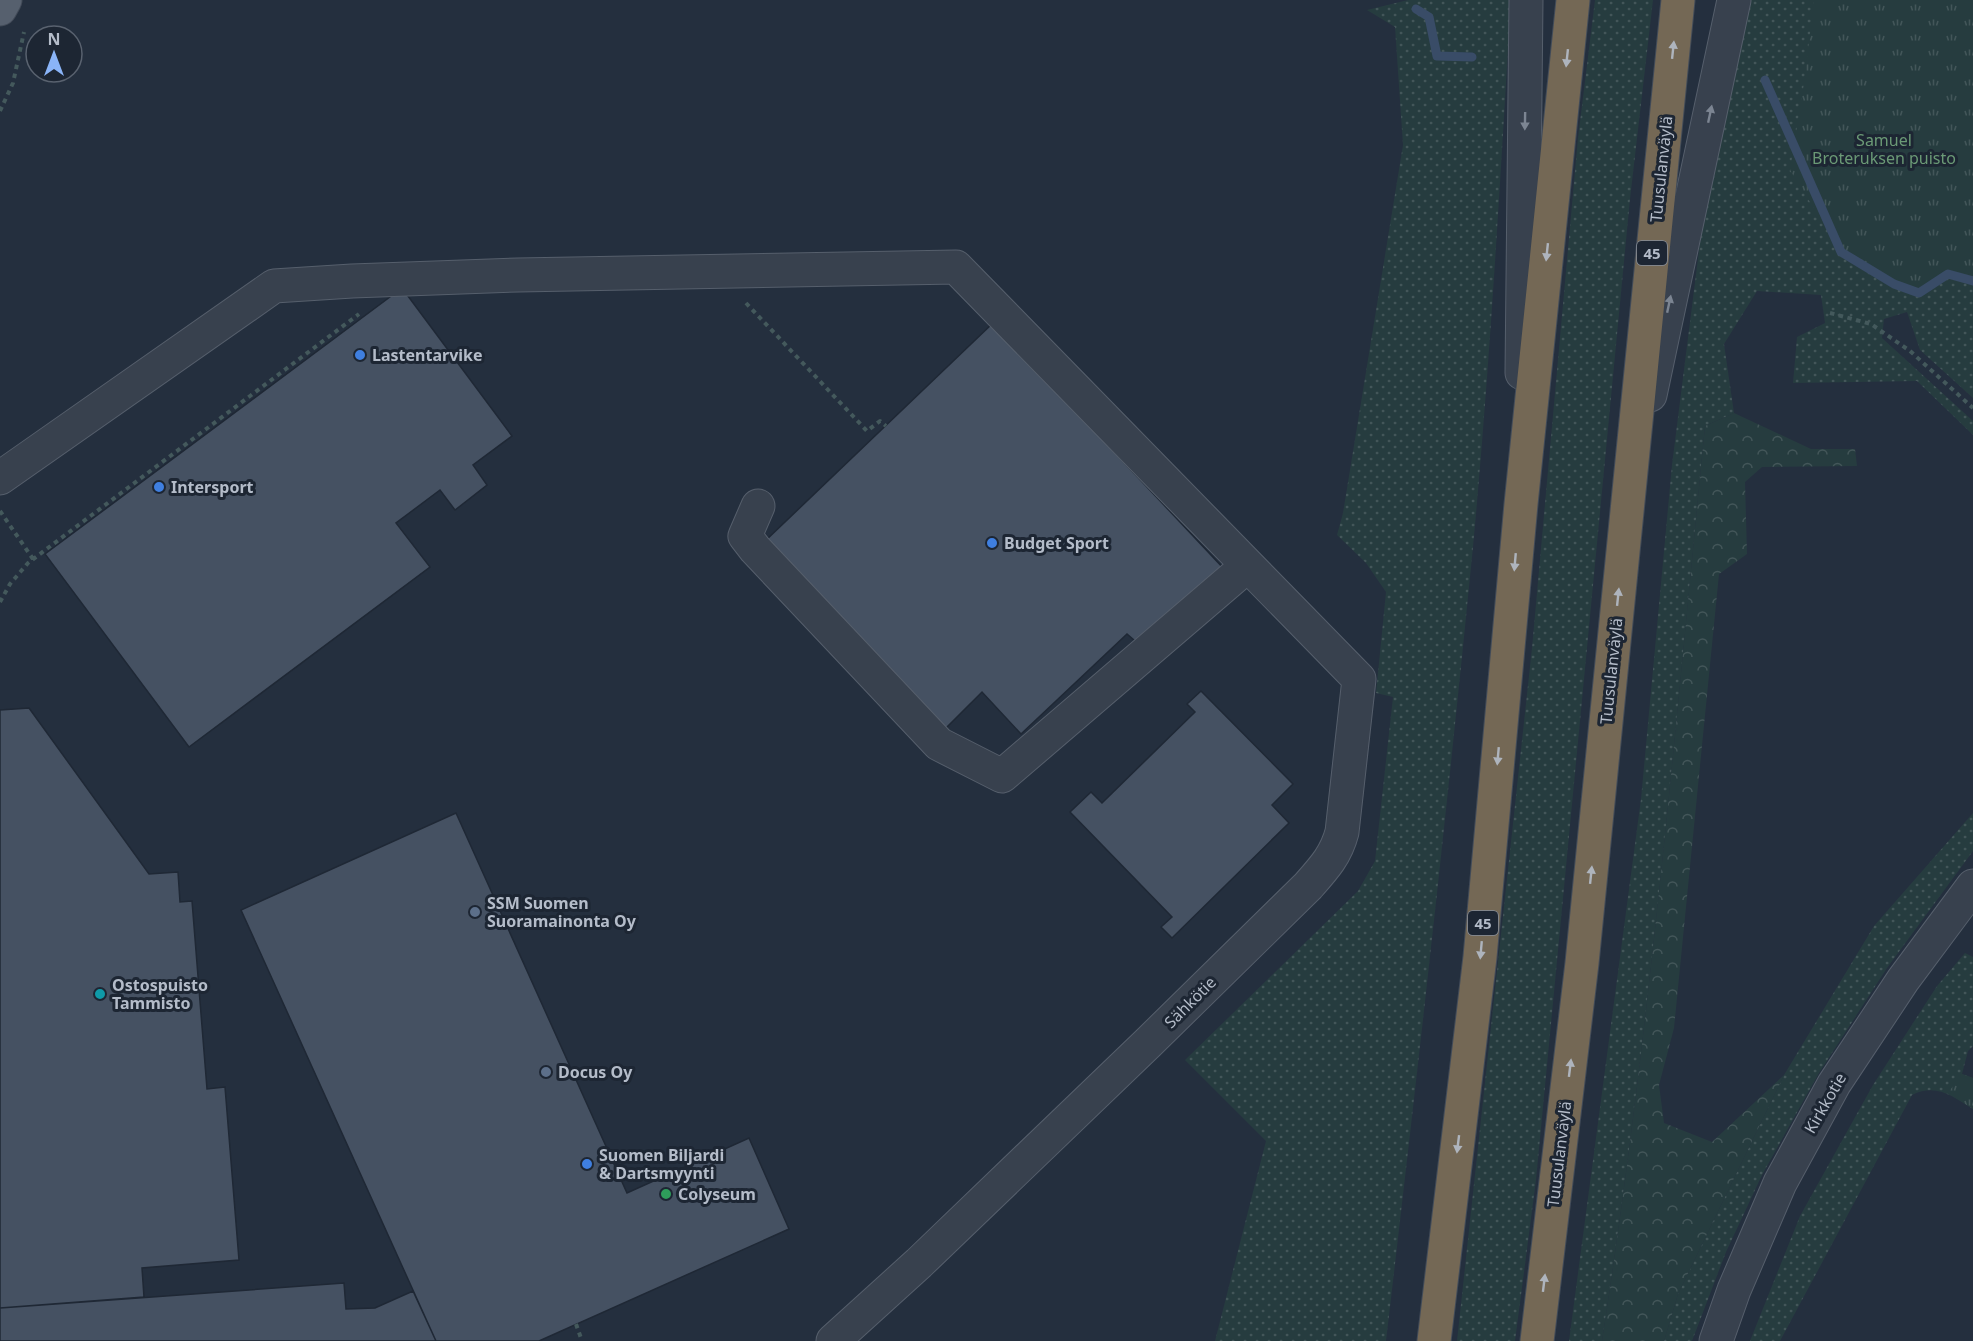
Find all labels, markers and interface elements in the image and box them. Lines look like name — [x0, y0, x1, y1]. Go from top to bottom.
north arrow — [24, 24, 84, 84]
text: N — [47, 28, 61, 50]
one-way arrow — [1668, 41, 1678, 60]
one-way arrow — [1562, 49, 1572, 68]
one-way arrow — [1706, 104, 1715, 123]
one-way arrow — [1520, 112, 1529, 131]
street label: Tuusulanväylä — [1644, 115, 1678, 223]
park label: Samuel Broteruksen puisto — [1812, 129, 1956, 169]
road number: 45 — [1637, 241, 1667, 265]
one-way arrow — [1542, 243, 1552, 262]
one-way arrow — [1665, 295, 1675, 314]
place label: Lastentarvike — [372, 344, 483, 366]
marker: Lastentarvike — [353, 348, 367, 362]
place label: Intersport — [171, 476, 254, 498]
marker: Intersport — [152, 480, 166, 494]
place label: Budget Sport — [1004, 532, 1109, 554]
marker: Budget Sport — [985, 536, 999, 550]
one-way arrow — [1511, 553, 1520, 572]
one-way arrow — [1613, 587, 1623, 606]
street label: Tuusulanväylä — [1594, 617, 1628, 725]
one-way arrow — [1493, 747, 1503, 766]
one-way arrow — [1586, 865, 1596, 884]
place label: SSM Suomen Suoramainonta Oy — [487, 892, 637, 932]
marker: SSM Suomen Suoramainonta Oy — [468, 905, 482, 919]
road number: 45 — [1468, 911, 1498, 935]
one-way arrow — [1476, 941, 1486, 960]
street label: Sähkötie — [1159, 971, 1221, 1033]
place label: Ostospuisto Tammisto — [112, 974, 208, 1014]
marker: Ostospuisto Tammisto — [93, 987, 107, 1001]
one-way arrow — [1565, 1059, 1574, 1078]
place label: Docus Oy — [558, 1061, 633, 1083]
marker: Docus Oy — [539, 1065, 553, 1079]
street label: Kirkkotie — [1799, 1069, 1851, 1137]
street label: Tuusulanväylä — [1542, 1100, 1576, 1208]
one-way arrow — [1453, 1135, 1462, 1154]
place label: Suomen Biljardi & Dartsmyynti — [599, 1144, 724, 1184]
marker: Suomen Biljardi & Dartsmyynti — [580, 1157, 594, 1171]
place label: Colyseum — [678, 1183, 756, 1205]
marker: Colyseum — [659, 1187, 673, 1201]
one-way arrow — [1539, 1273, 1549, 1292]

